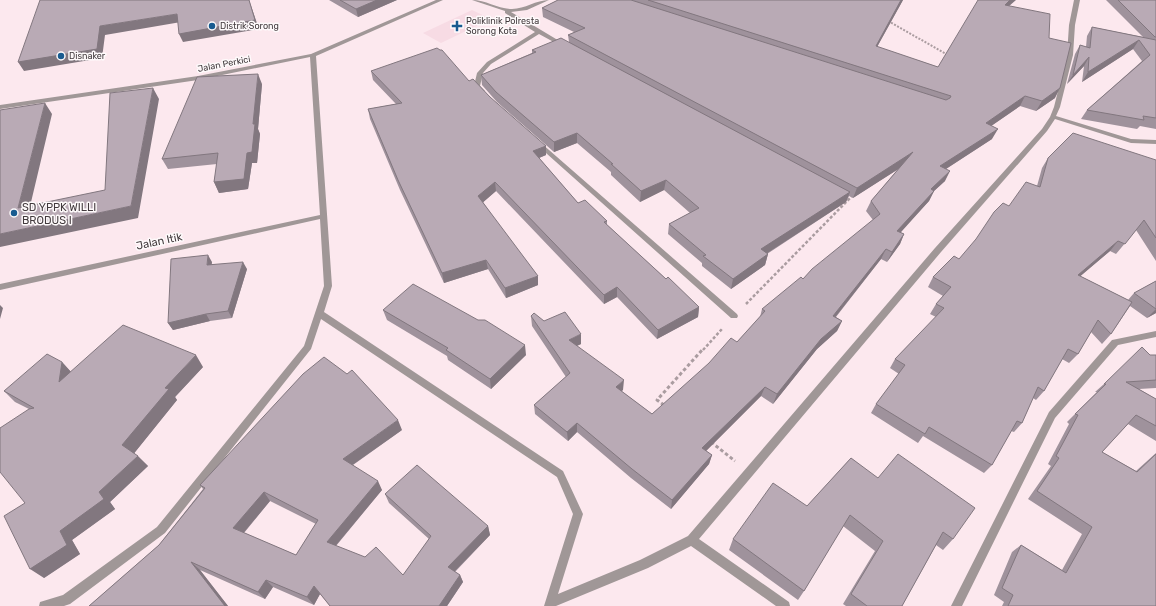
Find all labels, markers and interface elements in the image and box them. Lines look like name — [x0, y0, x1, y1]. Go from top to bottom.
place label: Poliklinik Polresta Sorong Kota — [466, 16, 539, 36]
marker: Poliklinik Polresta Sorong Kota — [451, 20, 463, 32]
marker: Distrik Sorong — [207, 21, 217, 31]
place label: Distrik Sorong — [220, 21, 279, 31]
marker: Disnaker — [56, 51, 66, 61]
place label: Disnaker — [69, 51, 106, 61]
street label: Jalan Perkici — [197, 54, 251, 74]
place label: SD YPPK WILLI BRODUS I — [22, 201, 96, 227]
marker: SD YPPK WILLI BRODUS I — [9, 208, 19, 218]
street label: Jalan Itik — [135, 230, 184, 253]

